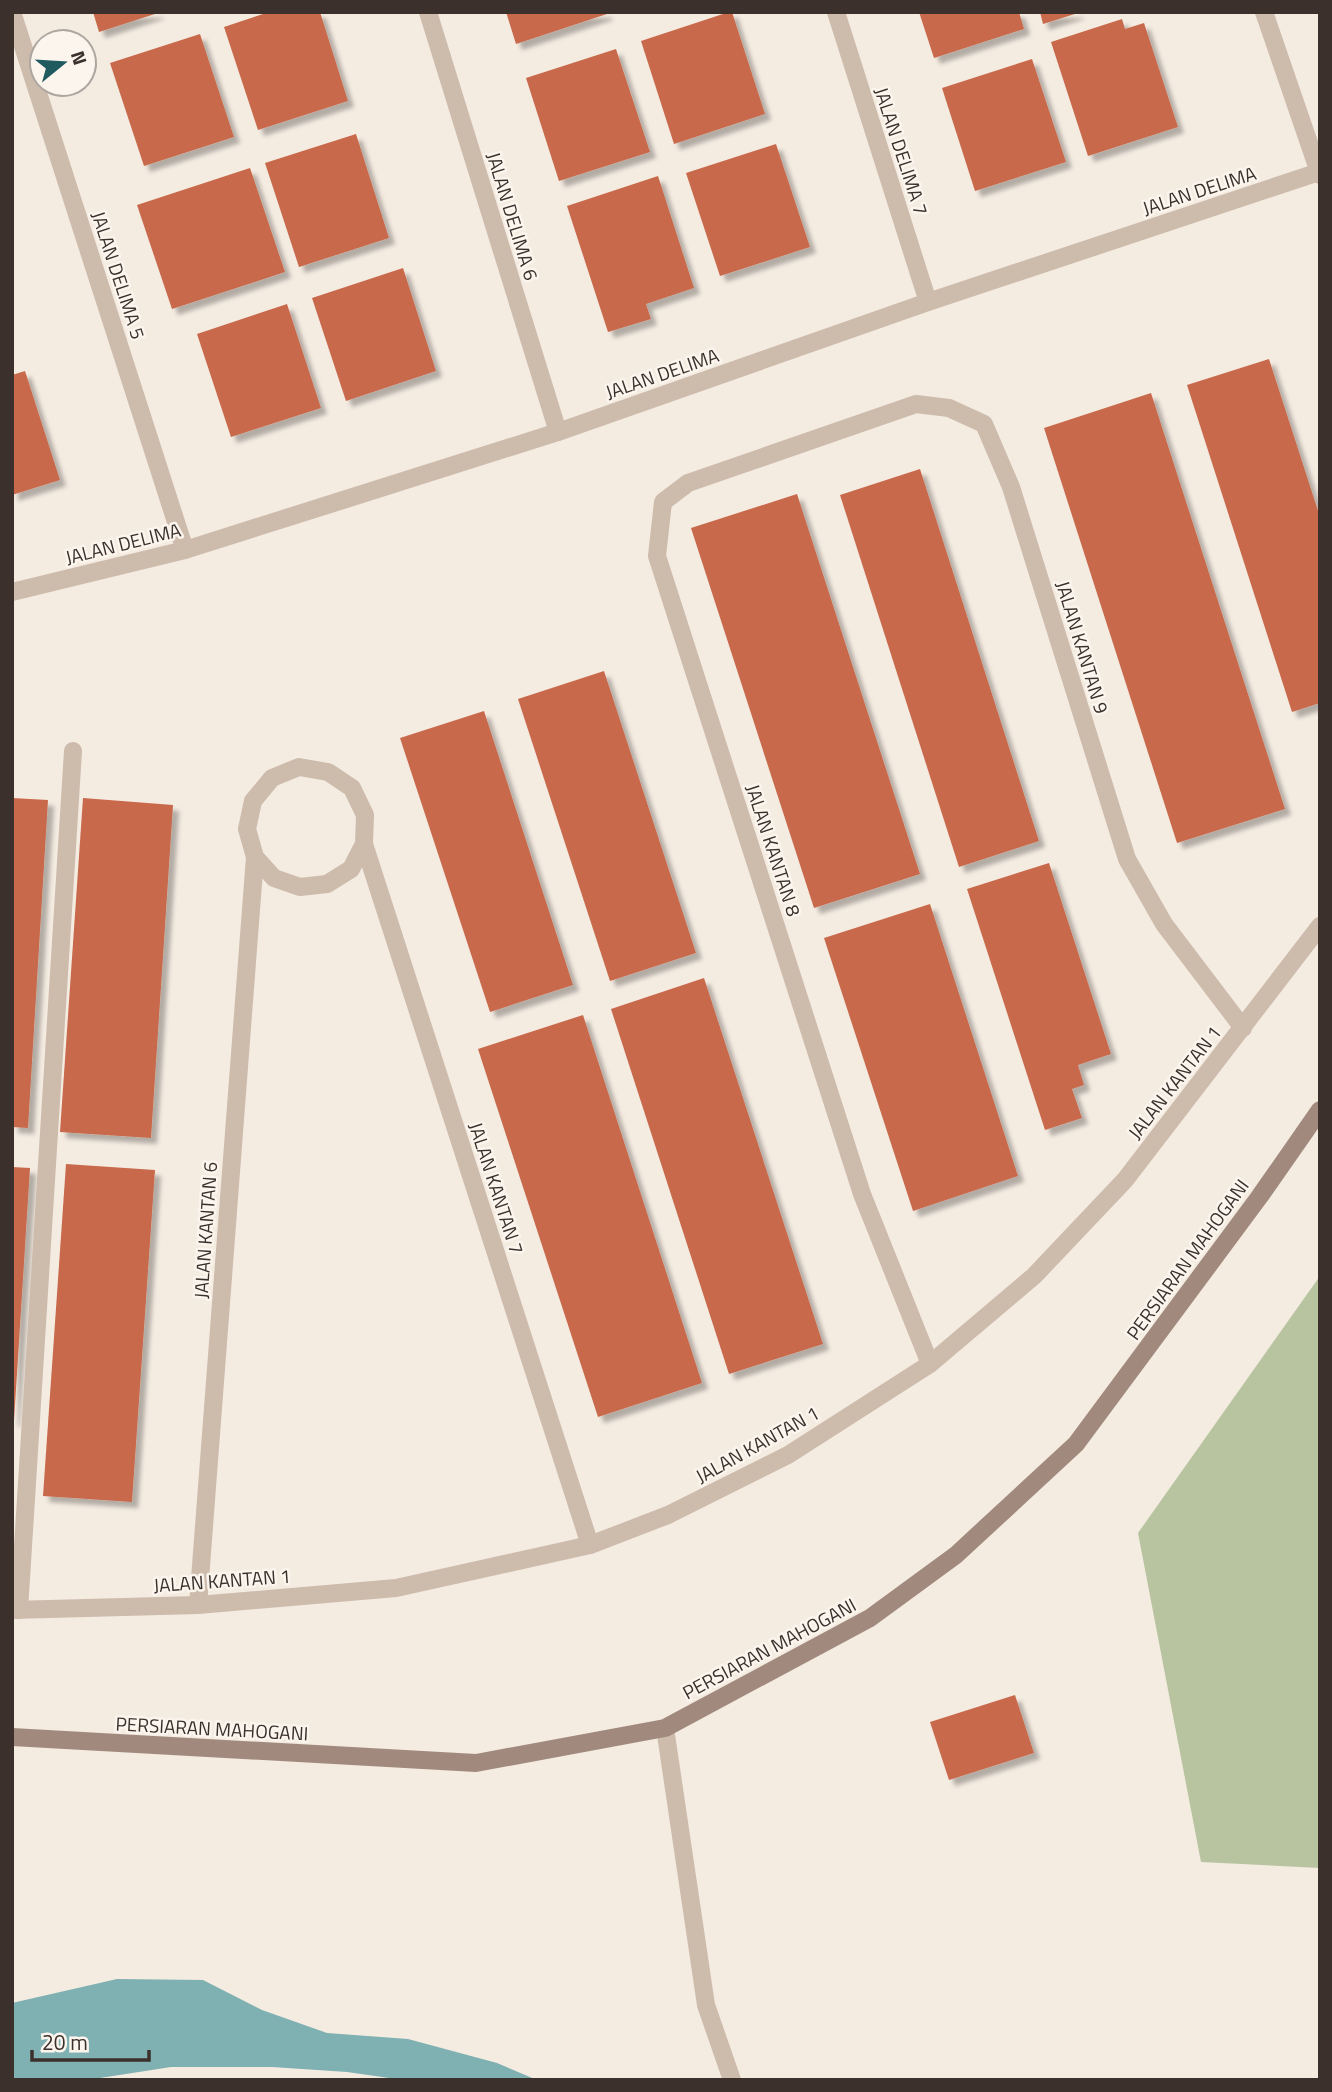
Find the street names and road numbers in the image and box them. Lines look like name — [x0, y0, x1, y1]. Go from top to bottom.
street label: JALAN DELIMA 7 — [868, 83, 936, 219]
street label: JALAN DELIMA 6 — [480, 148, 546, 284]
street label: JALAN DELIMA — [1138, 158, 1260, 222]
street label: JALAN DELIMA 5 — [85, 207, 153, 343]
street label: JALAN DELIMA — [601, 340, 723, 406]
street label: JALAN DELIMA — [62, 515, 184, 571]
street label: JALAN KANTAN 9 — [1049, 577, 1117, 717]
street label: JALAN KANTAN 8 — [739, 780, 809, 920]
street label: JALAN KANTAN 1 — [1120, 1019, 1228, 1145]
street label: JALAN KANTAN 7 — [462, 1118, 532, 1258]
street label: JALAN KANTAN 6 — [186, 1160, 224, 1300]
street label: PERSIARAN MAHOGANI — [1119, 1172, 1255, 1346]
street label: JALAN KANTAN 1 — [690, 1398, 824, 1490]
street label: JALAN KANTAN 1 — [152, 1561, 292, 1599]
street label: PERSIARAN MAHOGANI — [677, 1590, 861, 1706]
street label: PERSIARAN MAHOGANI — [115, 1708, 309, 1748]

